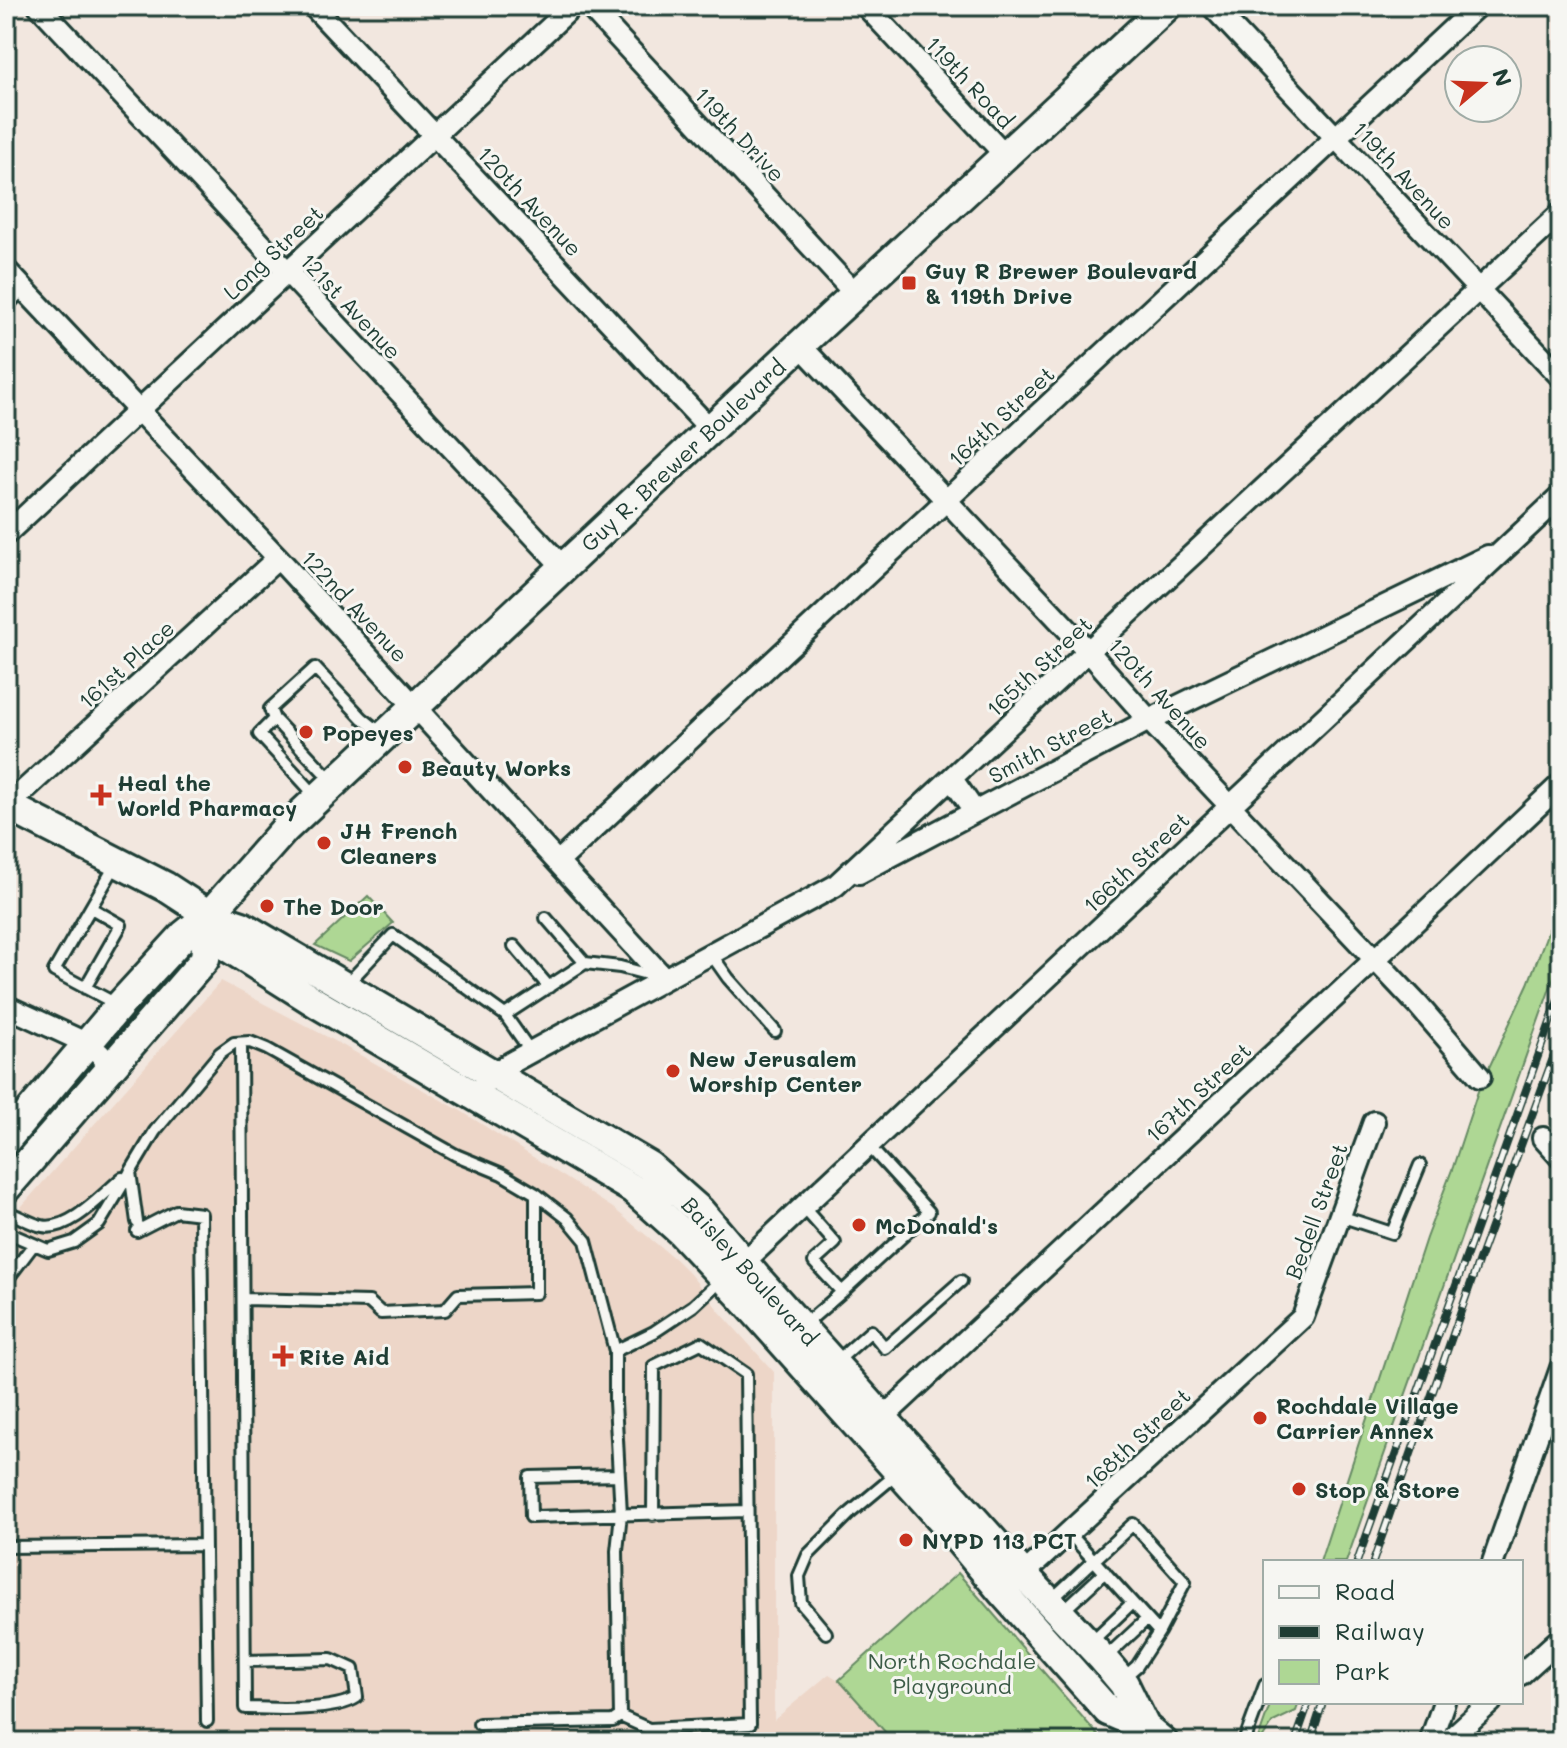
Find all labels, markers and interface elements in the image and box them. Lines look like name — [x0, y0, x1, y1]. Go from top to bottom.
street label: 119th Road — [920, 29, 1020, 135]
north arrow — [1443, 44, 1523, 124]
text: N — [1486, 65, 1519, 90]
street label: 119th Drive — [688, 80, 792, 188]
street label: 119th Avenue — [1346, 115, 1462, 235]
street label: 120th Avenue — [471, 140, 589, 262]
street label: Long Street — [217, 198, 329, 306]
street label: 121st Avenue — [294, 247, 408, 365]
place label: Guy R Brewer Boulevard & 119th Drive — [925, 256, 1197, 310]
marker: Guy R Brewer Boulevard & 119th Drive — [900, 274, 918, 292]
street label: Guy R. Brewer Boulevard — [574, 352, 792, 558]
street label: 164th Street — [942, 359, 1060, 473]
street label: 122nd Avenue — [295, 544, 415, 668]
street label: 165th Street — [980, 609, 1098, 723]
street label: 161st Place — [72, 613, 180, 715]
street label: 120th Avenue — [1102, 631, 1218, 755]
street label: Smith Street — [983, 700, 1117, 790]
place label: Popeyes — [322, 718, 413, 747]
marker: Popeyes — [297, 723, 315, 741]
place label: Beauty Works — [421, 753, 571, 782]
marker: Beauty Works — [396, 758, 414, 776]
place label: Heal the World Pharmacy — [117, 768, 297, 822]
marker: Heal the World Pharmacy — [92, 786, 110, 804]
street label: 166th Street — [1077, 805, 1195, 919]
place label: JH French Cleaners — [340, 816, 457, 870]
marker: JH French Cleaners — [315, 834, 333, 852]
place label: The Door — [283, 892, 384, 921]
marker: The Door — [258, 897, 276, 915]
street label: 167th Street — [1139, 1036, 1257, 1148]
place label: New Jerusalem Worship Center — [689, 1044, 862, 1098]
marker: New Jerusalem Worship Center — [664, 1062, 682, 1080]
street label: Bedell Street — [1278, 1139, 1354, 1283]
street label: Baisley Boulevard — [675, 1190, 825, 1352]
place label: McDonald's — [875, 1211, 998, 1240]
marker: McDonald's — [850, 1216, 868, 1234]
place label: Rite Aid — [299, 1342, 389, 1371]
marker: Rite Aid — [274, 1347, 292, 1365]
street label: 168th Street — [1078, 1381, 1196, 1495]
place label: Rochdale Village Carrier Annex — [1276, 1391, 1459, 1445]
marker: Rochdale Village Carrier Annex — [1251, 1409, 1269, 1427]
place label: Stop & Store — [1315, 1475, 1460, 1504]
marker: Stop & Store — [1290, 1480, 1308, 1498]
place label: NYPD 113 PCT — [922, 1526, 1077, 1555]
marker: NYPD 113 PCT — [897, 1531, 915, 1549]
legend — [1263, 1560, 1523, 1704]
text: Road — [1335, 1575, 1395, 1606]
text: Railway — [1335, 1615, 1425, 1646]
park label: North Rochdale Playground — [868, 1646, 1036, 1700]
text: Park — [1335, 1655, 1389, 1686]

